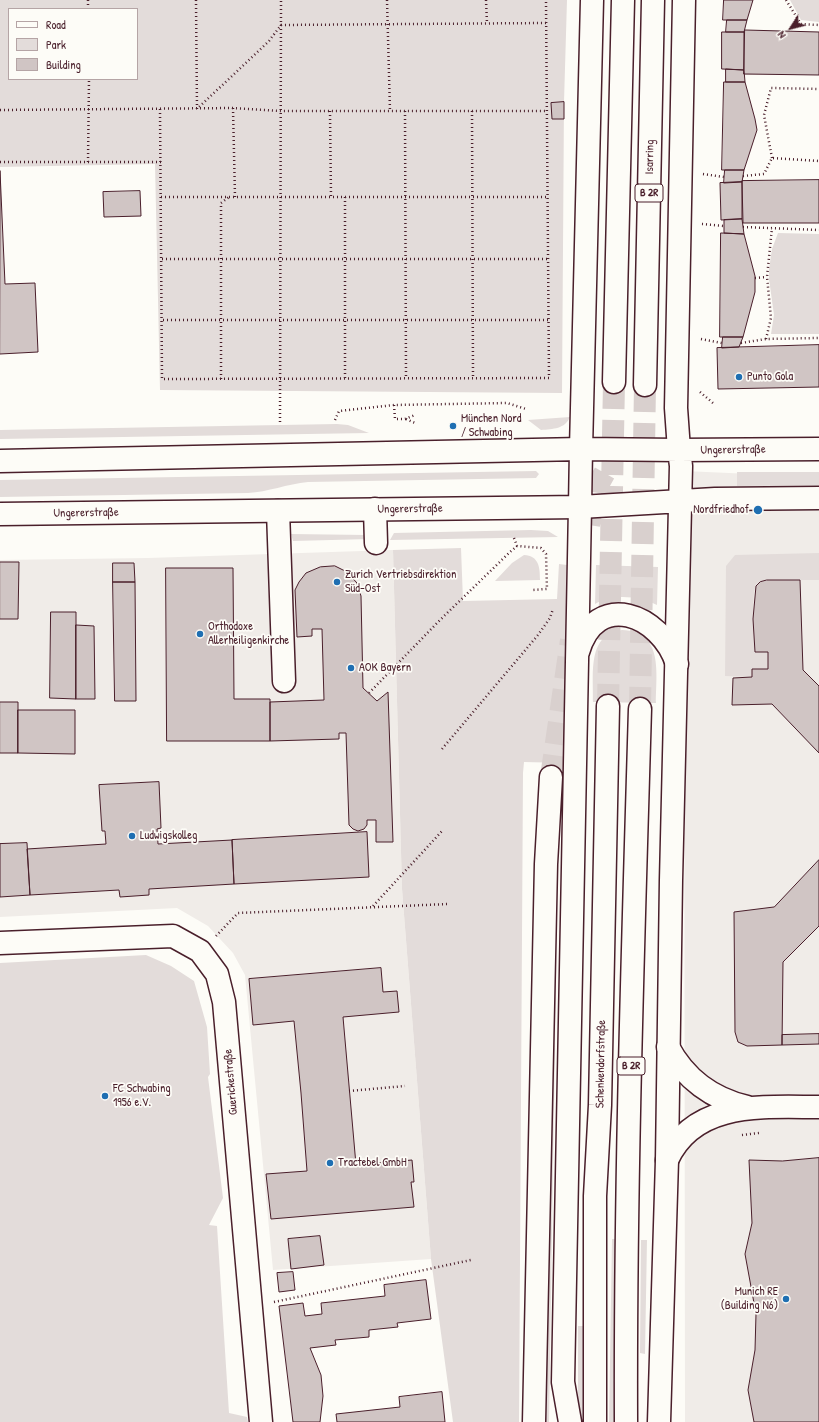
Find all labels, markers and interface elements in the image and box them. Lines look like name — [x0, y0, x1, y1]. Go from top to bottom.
legend — [8, 8, 138, 80]
north arrow — [771, 8, 811, 48]
text: Road — [46, 16, 66, 33]
text: N — [774, 29, 789, 42]
text: Park — [46, 36, 66, 53]
text: Building — [46, 56, 81, 73]
street label: Isarring — [642, 139, 658, 175]
road number: B 2R — [635, 184, 663, 202]
place label: Punto Gola — [747, 370, 793, 384]
marker: Punto Gola — [734, 372, 744, 382]
place label: München Nord / Schwabing — [461, 412, 522, 440]
marker: München Nord / Schwabing — [448, 421, 458, 431]
street label: Ungererstraße — [700, 442, 766, 458]
street label: Ungererstraße — [377, 501, 443, 517]
place label: Nordfriedhof — [693, 503, 749, 517]
marker: Nordfriedhof — [752, 504, 764, 516]
street label: Ungererstraße — [53, 505, 119, 521]
place label: Zurich Vertriebsdirektion Süd-Ost — [345, 568, 456, 596]
marker: Zurich Vertriebsdirektion Süd-Ost — [332, 577, 342, 587]
place label: Orthodoxe Allerheiligenkirche — [208, 620, 289, 648]
marker: Orthodoxe Allerheiligenkirche — [195, 629, 205, 639]
place label: AOK Bayern — [359, 661, 411, 675]
marker: AOK Bayern — [346, 663, 356, 673]
place label: Ludwigskolleg — [140, 829, 197, 843]
marker: Ludwigskolleg — [127, 831, 137, 841]
street label: Schenkendorfstraße — [593, 1020, 609, 1108]
street label: Guerickestraße — [221, 1048, 241, 1116]
road number: B 2R — [617, 1057, 645, 1075]
place label: FC Schwabing 1956 e.V. — [113, 1082, 171, 1110]
marker: FC Schwabing 1956 e.V. — [100, 1091, 110, 1101]
place label: Tractebel GmbH — [338, 1156, 407, 1170]
marker: Tractebel GmbH — [325, 1158, 335, 1168]
place label: Munich RE (Building N6) — [721, 1285, 778, 1313]
marker: Munich RE (Building N6) — [781, 1294, 791, 1304]

